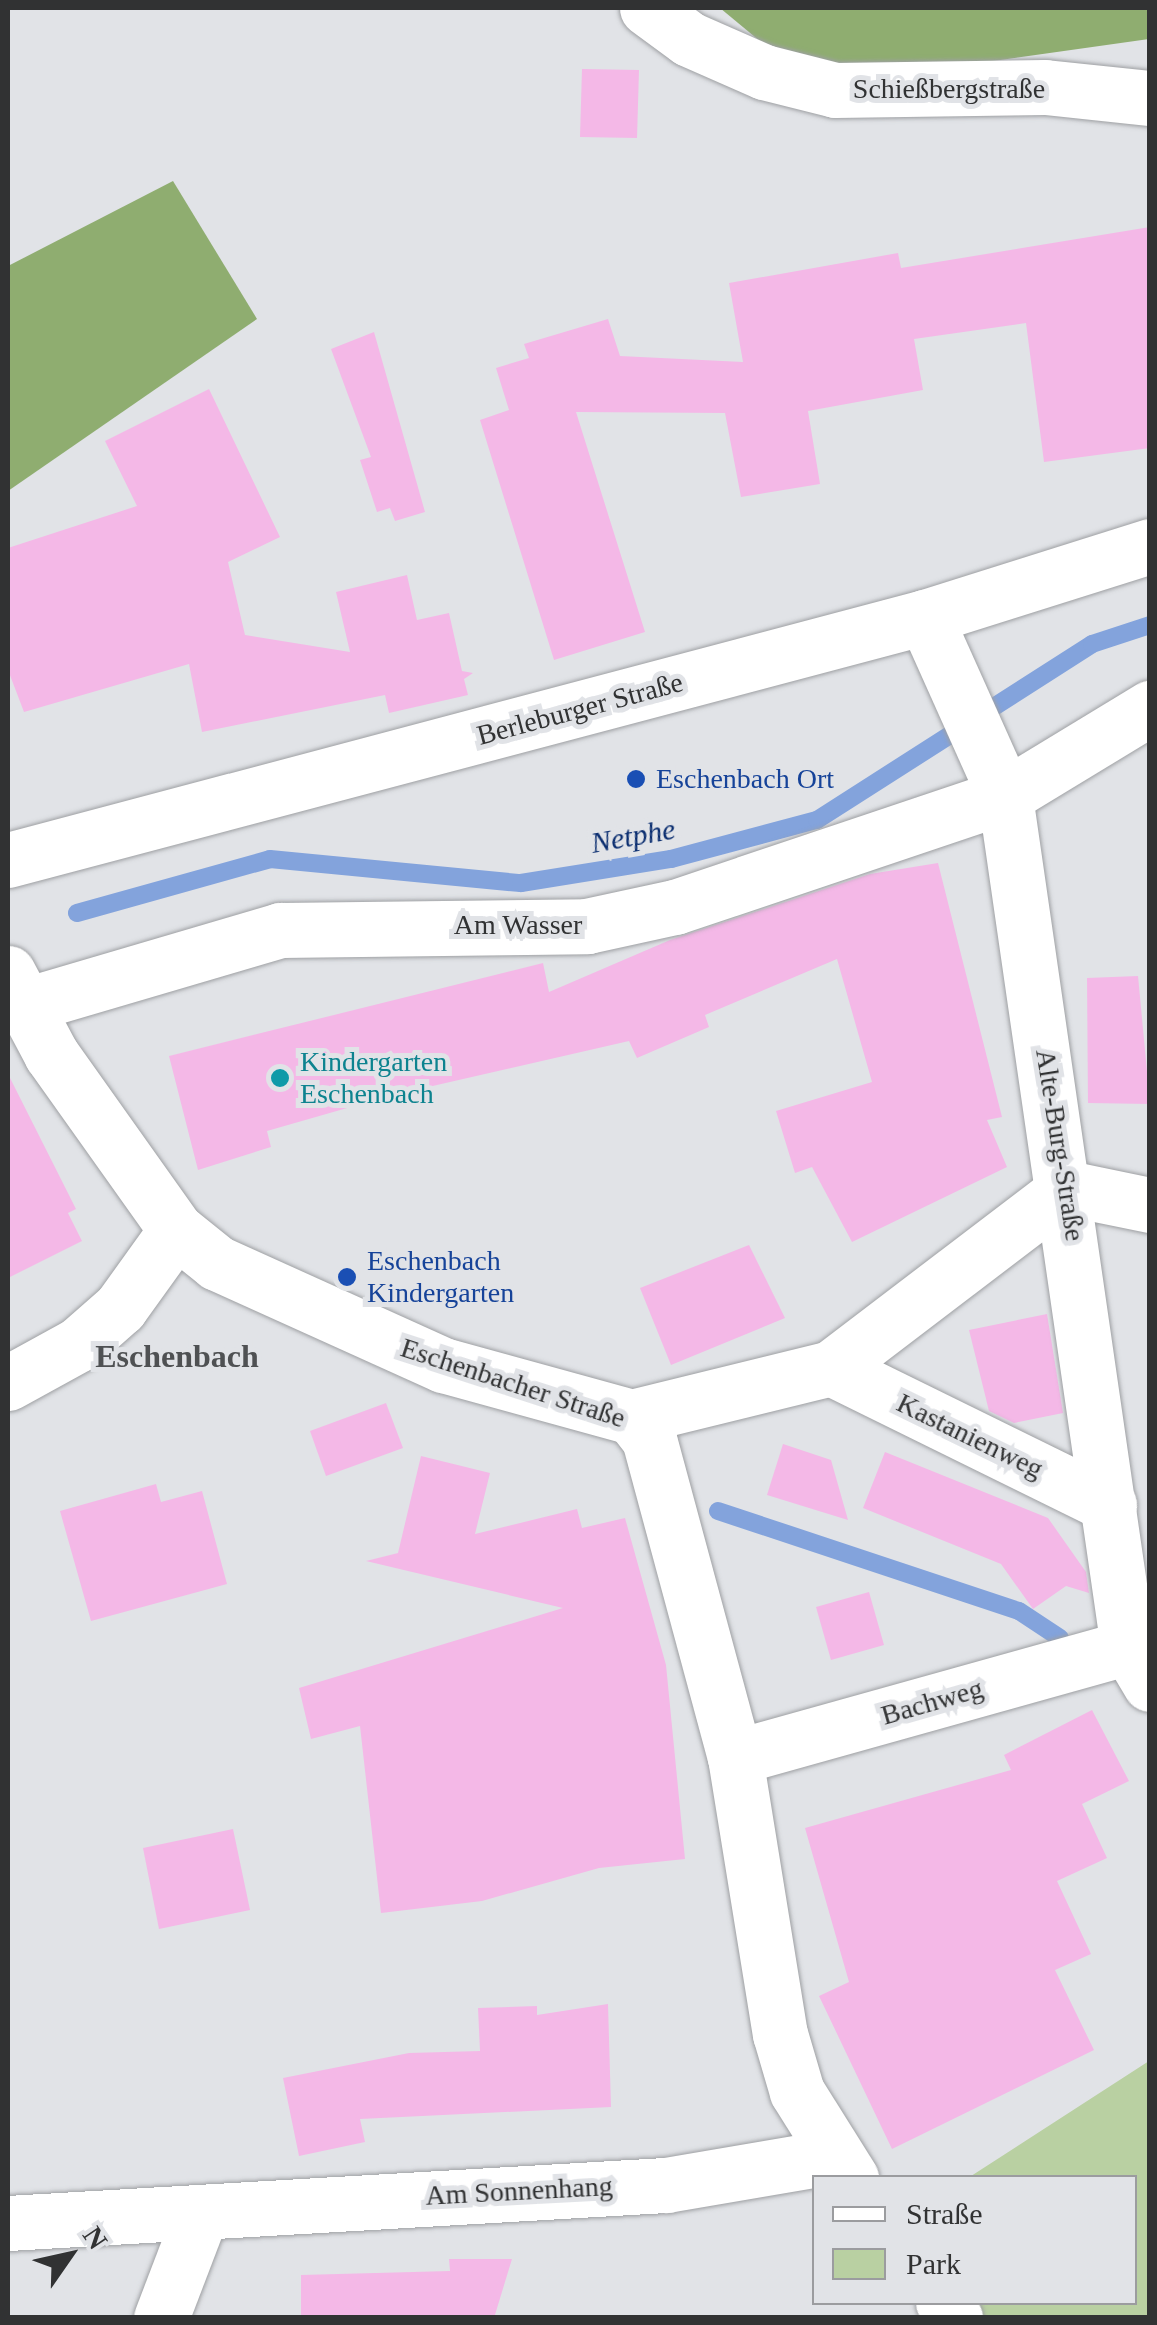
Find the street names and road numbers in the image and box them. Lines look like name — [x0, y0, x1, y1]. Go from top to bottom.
street label: Schießbergstraße — [853, 72, 1045, 106]
street label: Berleburger Straße — [473, 665, 687, 753]
street label: Am Wasser — [453, 908, 583, 942]
street label: Alte-Burg-Straße — [1028, 1047, 1092, 1243]
street label: Eschenbacher Straße — [397, 1331, 629, 1435]
street label: Kastanienweg — [891, 1386, 1049, 1486]
street label: Bachweg — [877, 1671, 987, 1733]
street label: Am Sonnenhang — [425, 2169, 613, 2213]

